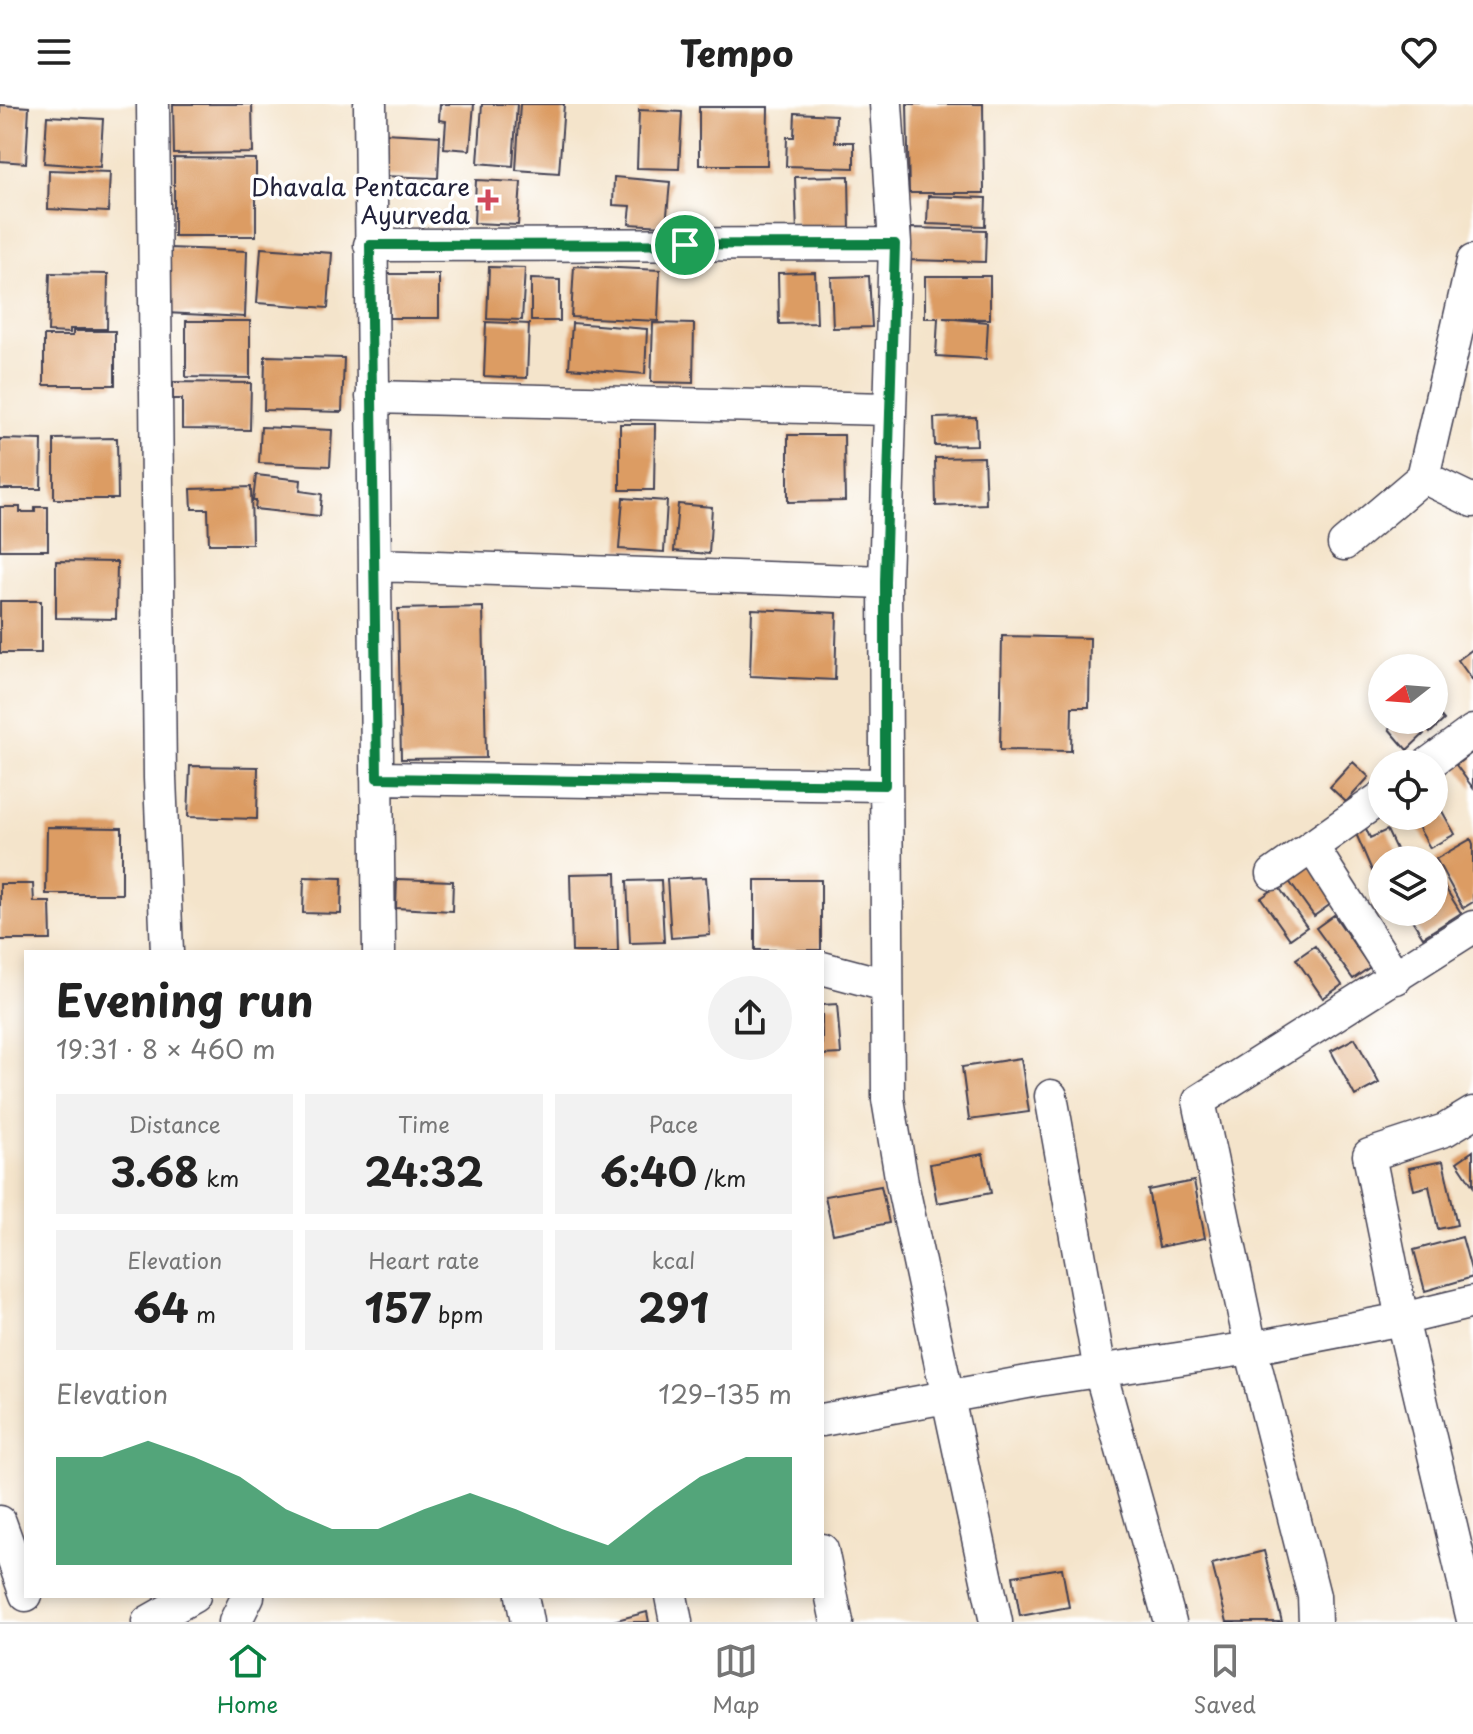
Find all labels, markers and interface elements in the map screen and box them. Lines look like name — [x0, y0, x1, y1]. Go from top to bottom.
text: Tempo — [680, 25, 793, 79]
icon: menu — [32, 30, 76, 74]
icon: heart — [1397, 30, 1441, 74]
place label: Dhavala Pentacare Ayurveda — [251, 168, 470, 232]
marker: Dhavala Pentacare Ayurveda — [477, 189, 499, 211]
pin — [651, 211, 719, 279]
icon: arrive — [663, 223, 707, 267]
north arrow — [1368, 654, 1448, 734]
map controls — [1368, 654, 1448, 926]
button: locate — [1368, 750, 1448, 830]
button: layers — [1368, 846, 1448, 926]
text: Evening run — [56, 966, 314, 1032]
button: share — [708, 976, 792, 1060]
text: 19:31 · 8 × 460 m — [56, 1029, 276, 1068]
text: Distance — [129, 1107, 221, 1140]
text: Time — [398, 1107, 450, 1140]
text: Pace — [648, 1107, 698, 1140]
text: 3.68 — [110, 1140, 199, 1201]
text: 24:32 — [364, 1140, 484, 1201]
text: 6:40 — [600, 1140, 697, 1201]
text: km — [199, 1161, 239, 1194]
text: /km — [697, 1161, 746, 1194]
text: Elevation — [127, 1243, 222, 1276]
text: Heart rate — [368, 1243, 480, 1276]
text: kcal — [651, 1243, 695, 1276]
text: 64 — [133, 1276, 189, 1337]
text: 157 — [364, 1276, 431, 1337]
text: 291 — [638, 1276, 709, 1337]
text: m — [189, 1297, 216, 1330]
text: bpm — [431, 1297, 484, 1330]
text: Elevation — [56, 1374, 168, 1413]
text: 129–135 m — [658, 1374, 792, 1413]
tab: Home — [217, 1639, 278, 1720]
tab: Map — [712, 1639, 759, 1720]
tab: Saved — [1193, 1639, 1256, 1720]

